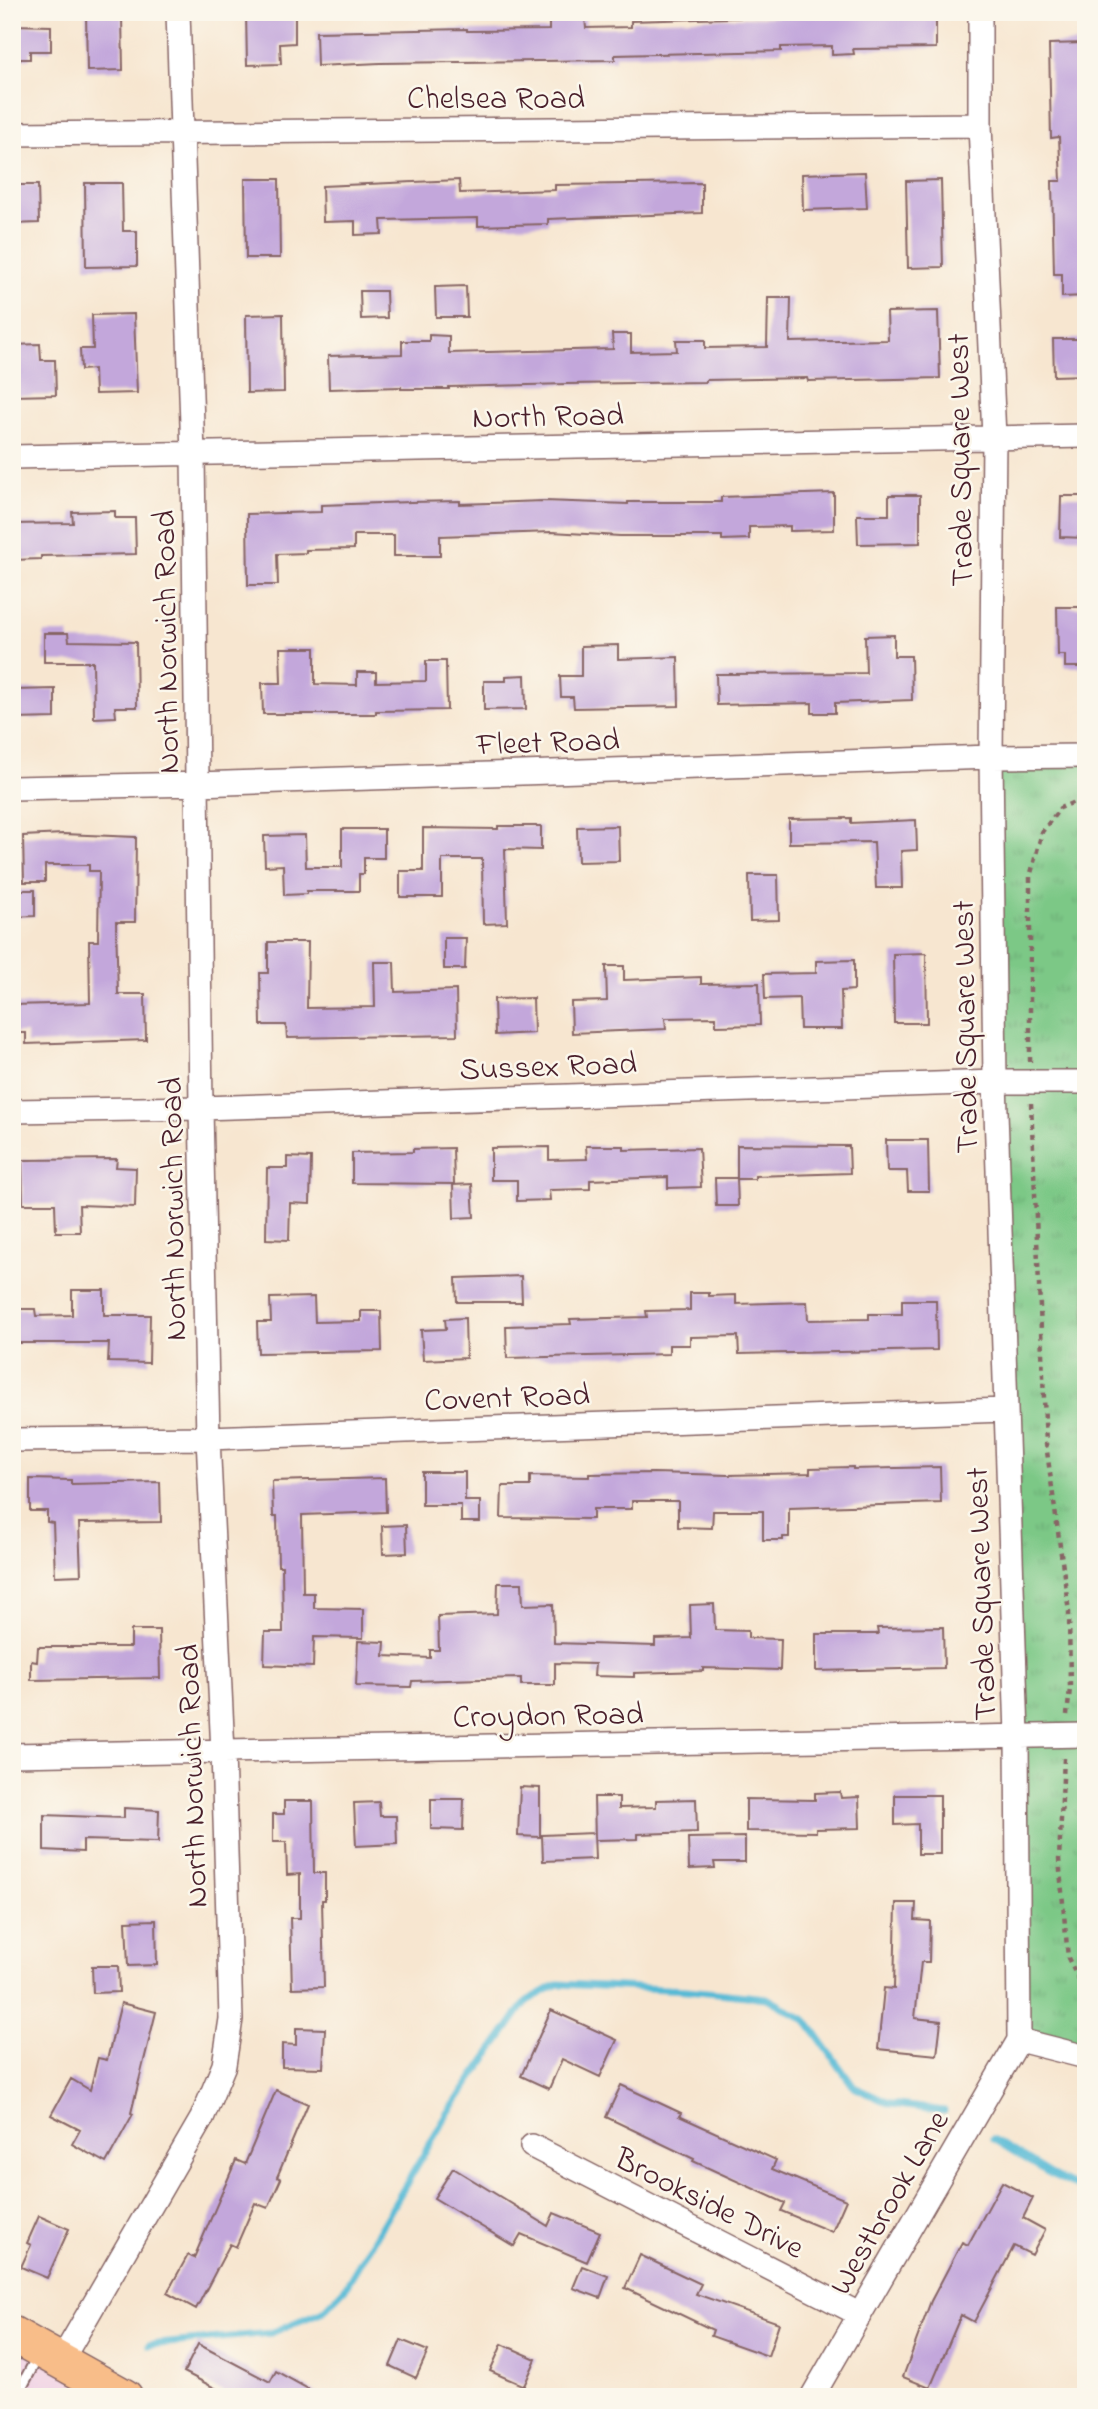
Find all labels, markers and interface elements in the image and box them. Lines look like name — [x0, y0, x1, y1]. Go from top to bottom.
street label: Chelsea Road — [407, 77, 585, 124]
street label: Trade Square West — [937, 332, 988, 587]
street label: North Road — [472, 394, 624, 443]
street label: North Norwich Road — [143, 510, 194, 774]
street label: Fleet Road — [475, 719, 620, 771]
street label: Trade Square West — [942, 899, 993, 1154]
street label: Sussex Road — [459, 1042, 638, 1095]
street label: North Norwich Road — [150, 1077, 201, 1341]
street label: Covent Road — [423, 1373, 591, 1426]
street label: Trade Square West — [956, 1466, 1011, 1721]
street label: North Norwich Road — [166, 1643, 223, 1909]
street label: Croydon Road — [452, 1692, 644, 1743]
street label: Westbrook Lane — [819, 2102, 963, 2305]
street label: Brookside Drive — [605, 2137, 812, 2273]

